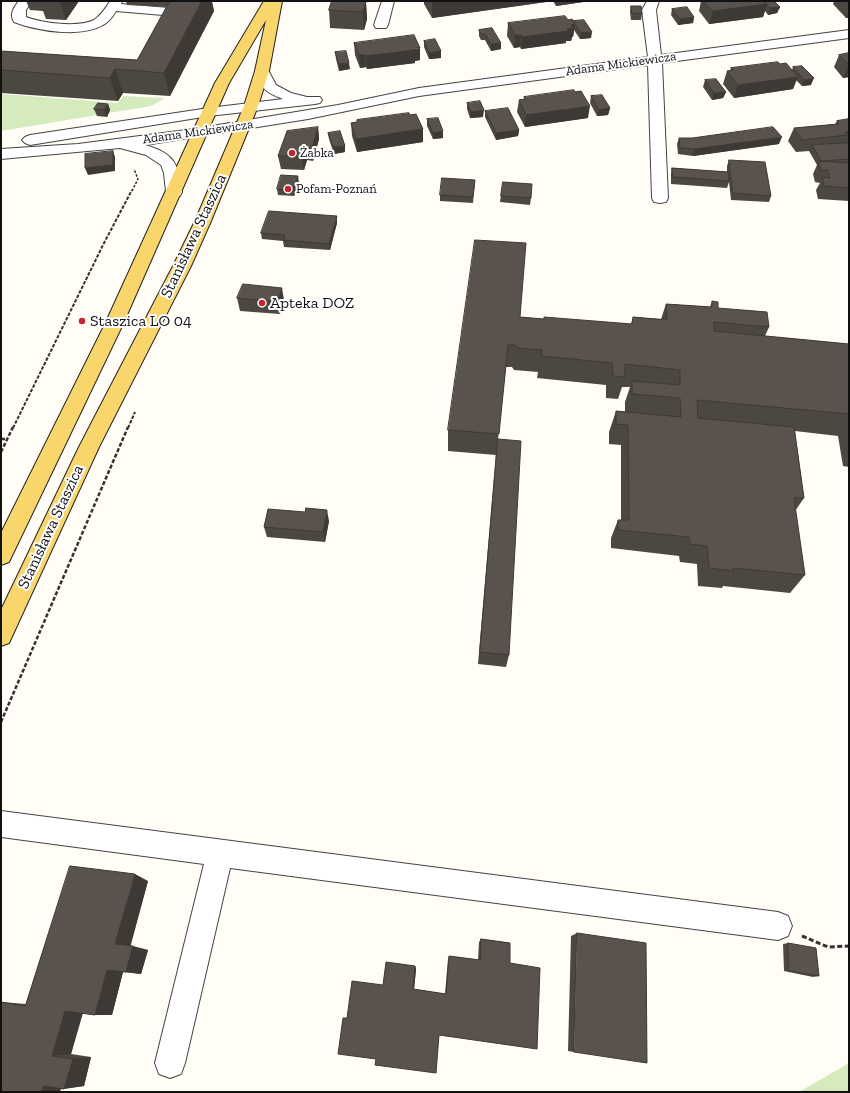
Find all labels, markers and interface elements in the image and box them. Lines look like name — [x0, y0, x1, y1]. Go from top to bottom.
street label: Adama Mickiewicza — [565, 49, 677, 79]
street label: Adama Mickiewicza — [142, 117, 254, 147]
place label: Żabka — [300, 145, 334, 161]
marker: Żabka — [287, 148, 297, 158]
street label: Stanisława Staszica — [157, 171, 231, 301]
place label: Pofam-Poznań — [296, 181, 377, 197]
marker: Pofam-Poznań — [283, 184, 293, 194]
place label: Apteka DOZ — [270, 293, 354, 313]
marker: Apteka DOZ — [257, 298, 267, 308]
place label: Staszica LO 04 — [90, 311, 192, 331]
marker: Staszica LO 04 — [77, 316, 87, 326]
street label: Stanisława Staszica — [14, 462, 88, 592]

